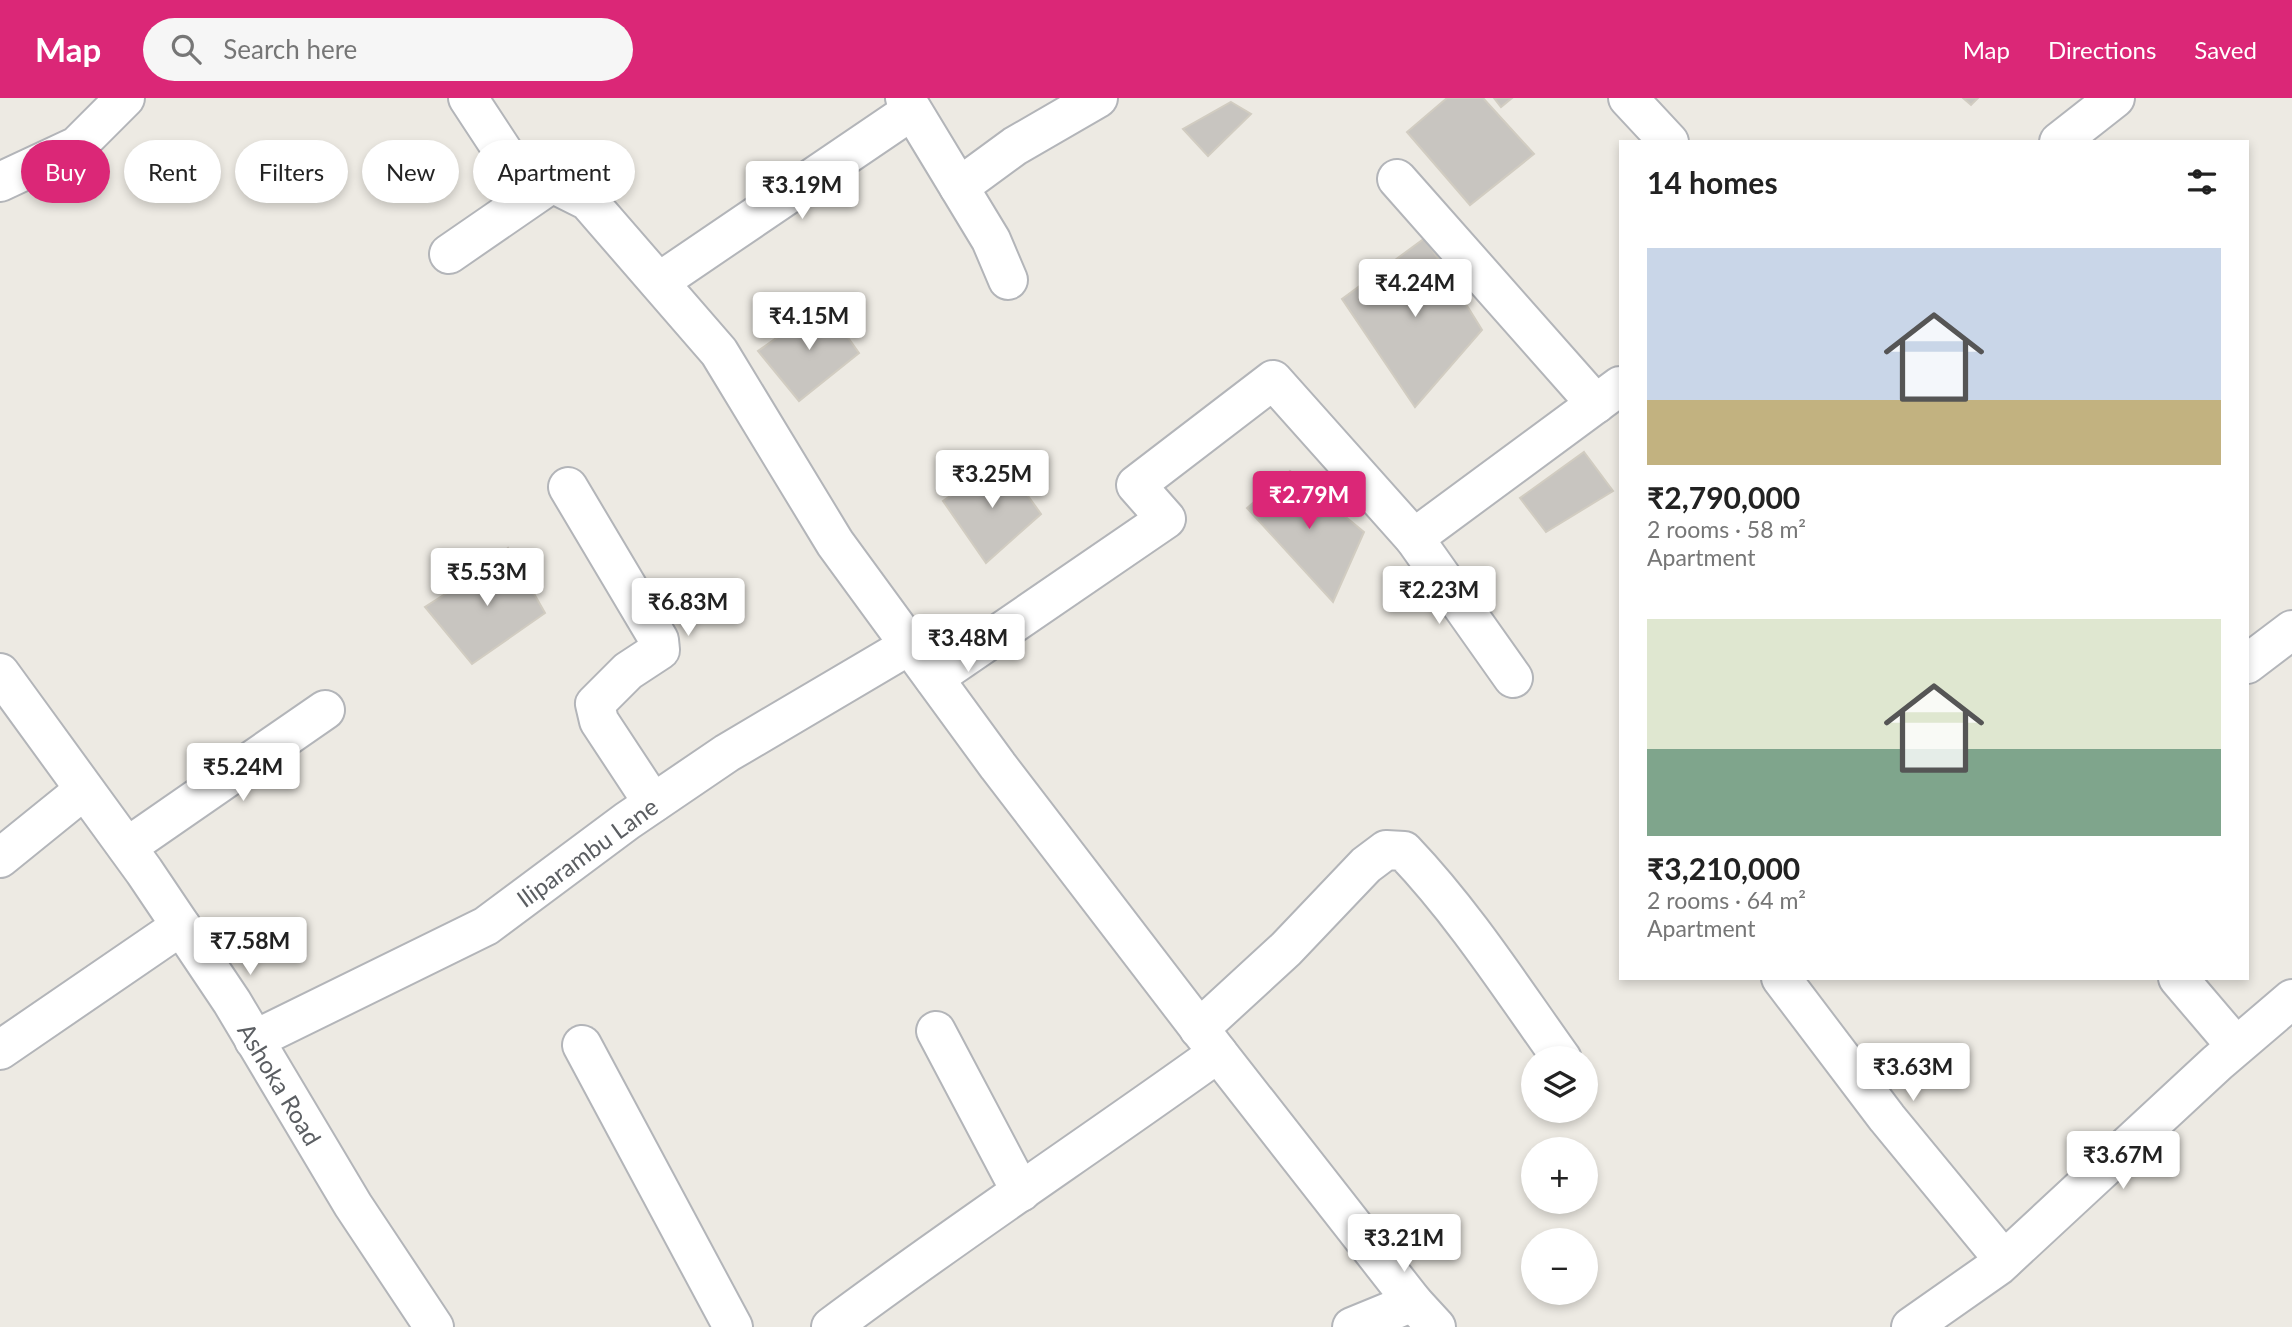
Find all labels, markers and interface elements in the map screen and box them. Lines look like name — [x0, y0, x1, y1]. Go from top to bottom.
search box — [143, 18, 633, 81]
text: Map — [35, 29, 101, 69]
icon: search — [167, 30, 205, 68]
text: Search here — [223, 33, 357, 65]
text: Map — [1963, 35, 2010, 64]
text: Directions — [2048, 35, 2156, 64]
text: Saved — [2194, 35, 2257, 64]
chip: Buy — [21, 140, 110, 203]
chip: Rent — [124, 140, 221, 203]
chip: Filters — [235, 140, 348, 203]
chip: New — [362, 140, 459, 203]
chip: Apartment — [473, 140, 635, 203]
pin: ₹3.19M — [745, 162, 859, 221]
icon: filters — [2183, 163, 2221, 201]
text: 14 homes — [1647, 164, 1778, 200]
text: ₹3.19M — [762, 170, 842, 198]
pin: ₹4.24M — [1358, 260, 1472, 319]
text: ₹4.24M — [1375, 268, 1455, 296]
pin: ₹4.15M — [752, 292, 866, 352]
icon: home — [1871, 294, 1997, 420]
text: ₹4.15M — [769, 301, 849, 329]
pin: ₹3.25M — [935, 450, 1049, 510]
text: ₹3.25M — [952, 459, 1032, 487]
pin: ₹2.79M — [1252, 472, 1366, 531]
text: ₹2,790,000 — [1647, 479, 1800, 515]
text: ₹2.79M — [1269, 480, 1349, 508]
text: 2 rooms · 58 m² — [1647, 515, 1806, 543]
text: Apartment — [1647, 543, 1755, 571]
pin: ₹5.53M — [430, 548, 544, 608]
text: ₹5.53M — [447, 557, 527, 585]
pin: ₹2.23M — [1382, 566, 1496, 626]
text: ₹2.23M — [1399, 575, 1479, 603]
pin: ₹6.83M — [631, 578, 745, 638]
text: ₹6.83M — [648, 587, 728, 615]
pin: ₹3.48M — [911, 614, 1025, 674]
text: ₹3.48M — [928, 623, 1008, 651]
icon: home — [1871, 665, 1997, 791]
pin: ₹5.24M — [186, 744, 300, 803]
text: ₹5.24M — [203, 752, 283, 780]
street label: Iliparambu Lane — [511, 791, 663, 913]
text: ₹3,210,000 — [1647, 850, 1800, 886]
text: 2 rooms · 64 m² — [1647, 886, 1806, 914]
text: Apartment — [1647, 914, 1755, 942]
pin: ₹7.58M — [193, 918, 307, 977]
text: ₹7.58M — [210, 926, 290, 954]
street label: Ashoka Road — [232, 1018, 328, 1150]
pin: ₹3.63M — [1856, 1044, 1970, 1103]
map controls — [1521, 1046, 1598, 1305]
button: layers — [1521, 1046, 1598, 1123]
text: ₹3.63M — [1873, 1052, 1953, 1080]
pin: ₹3.67M — [2066, 1132, 2180, 1191]
button: + — [1521, 1137, 1598, 1214]
text: ₹3.67M — [2083, 1140, 2163, 1168]
pin: ₹3.21M — [1347, 1214, 1461, 1274]
text: ₹3.21M — [1364, 1223, 1444, 1251]
button: − — [1521, 1228, 1598, 1305]

